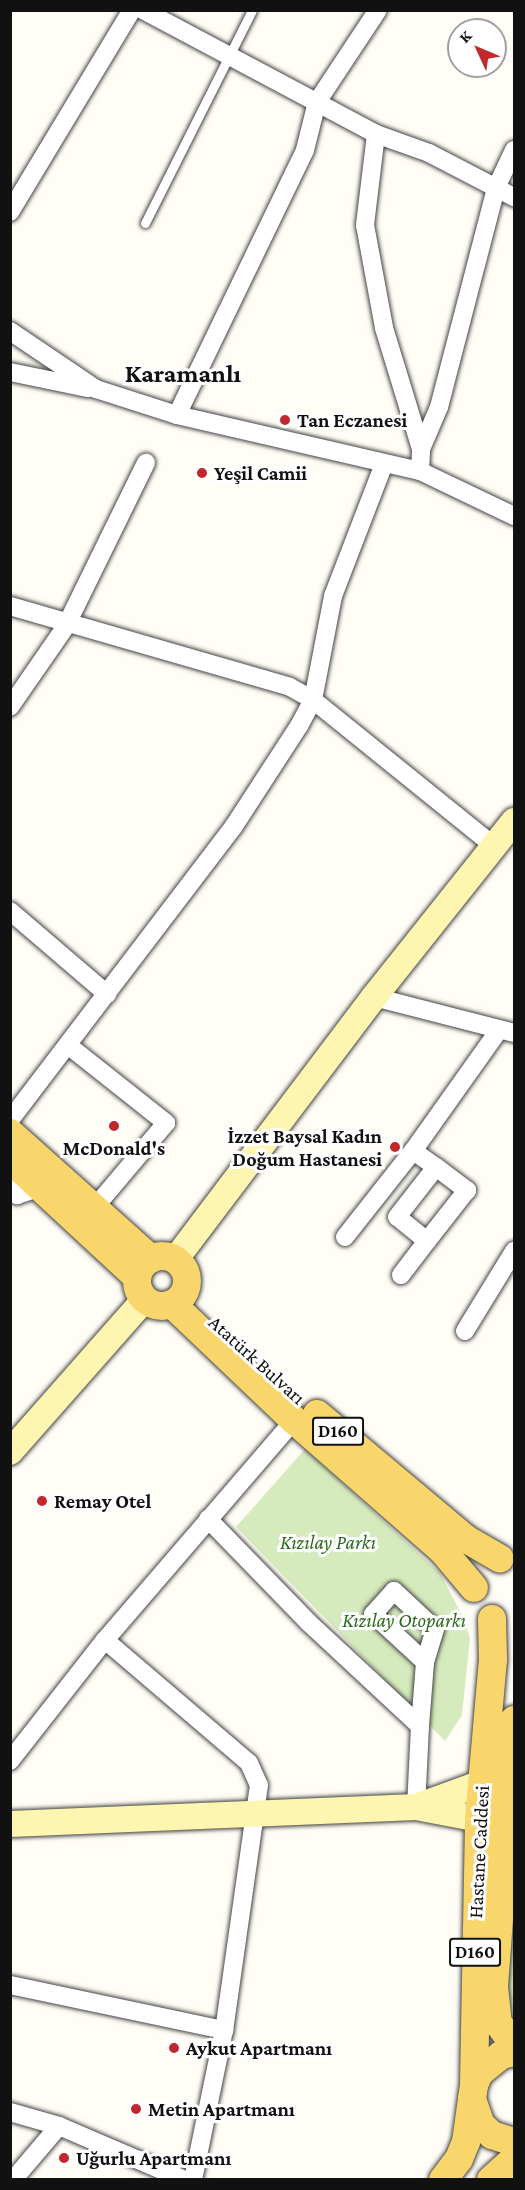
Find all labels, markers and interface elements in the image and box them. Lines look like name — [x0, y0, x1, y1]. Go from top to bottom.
north arrow — [447, 18, 507, 78]
text: K — [455, 27, 475, 46]
district label: Karamanlı — [125, 358, 241, 390]
place label: Tan Eczanesi — [297, 408, 407, 432]
marker: Tan Eczanesi — [278, 413, 292, 427]
place label: Yeşil Camii — [214, 461, 307, 485]
marker: Yeşil Camii — [195, 466, 209, 480]
marker: McDonald's — [107, 1119, 121, 1133]
place label: İzzet Baysal Kadın Doğum Hastanesi — [228, 1124, 382, 1171]
place label: McDonald's — [63, 1136, 165, 1160]
marker: İzzet Baysal Kadın Doğum Hastanesi — [386, 1138, 404, 1156]
street label: Atatürk Bulvarı — [204, 1310, 310, 1410]
road number: D160 — [311, 1416, 365, 1446]
place label: Remay Otel — [54, 1489, 151, 1513]
marker: Remay Otel — [35, 1494, 49, 1508]
park label: Kızılay Parkı — [280, 1530, 376, 1554]
park label: Kızılay Otoparkı — [342, 1608, 466, 1632]
street label: Hastane Caddesi — [464, 1785, 494, 1919]
road number: D160 — [448, 1937, 502, 1967]
place label: Aykut Apartmanı — [186, 2036, 332, 2060]
marker: Aykut Apartmanı — [167, 2041, 181, 2055]
place label: Metin Apartmanı — [148, 2097, 295, 2121]
marker: Metin Apartmanı — [129, 2102, 143, 2116]
place label: Uğurlu Apartmanı — [76, 2146, 231, 2170]
marker: Uğurlu Apartmanı — [57, 2151, 71, 2165]

